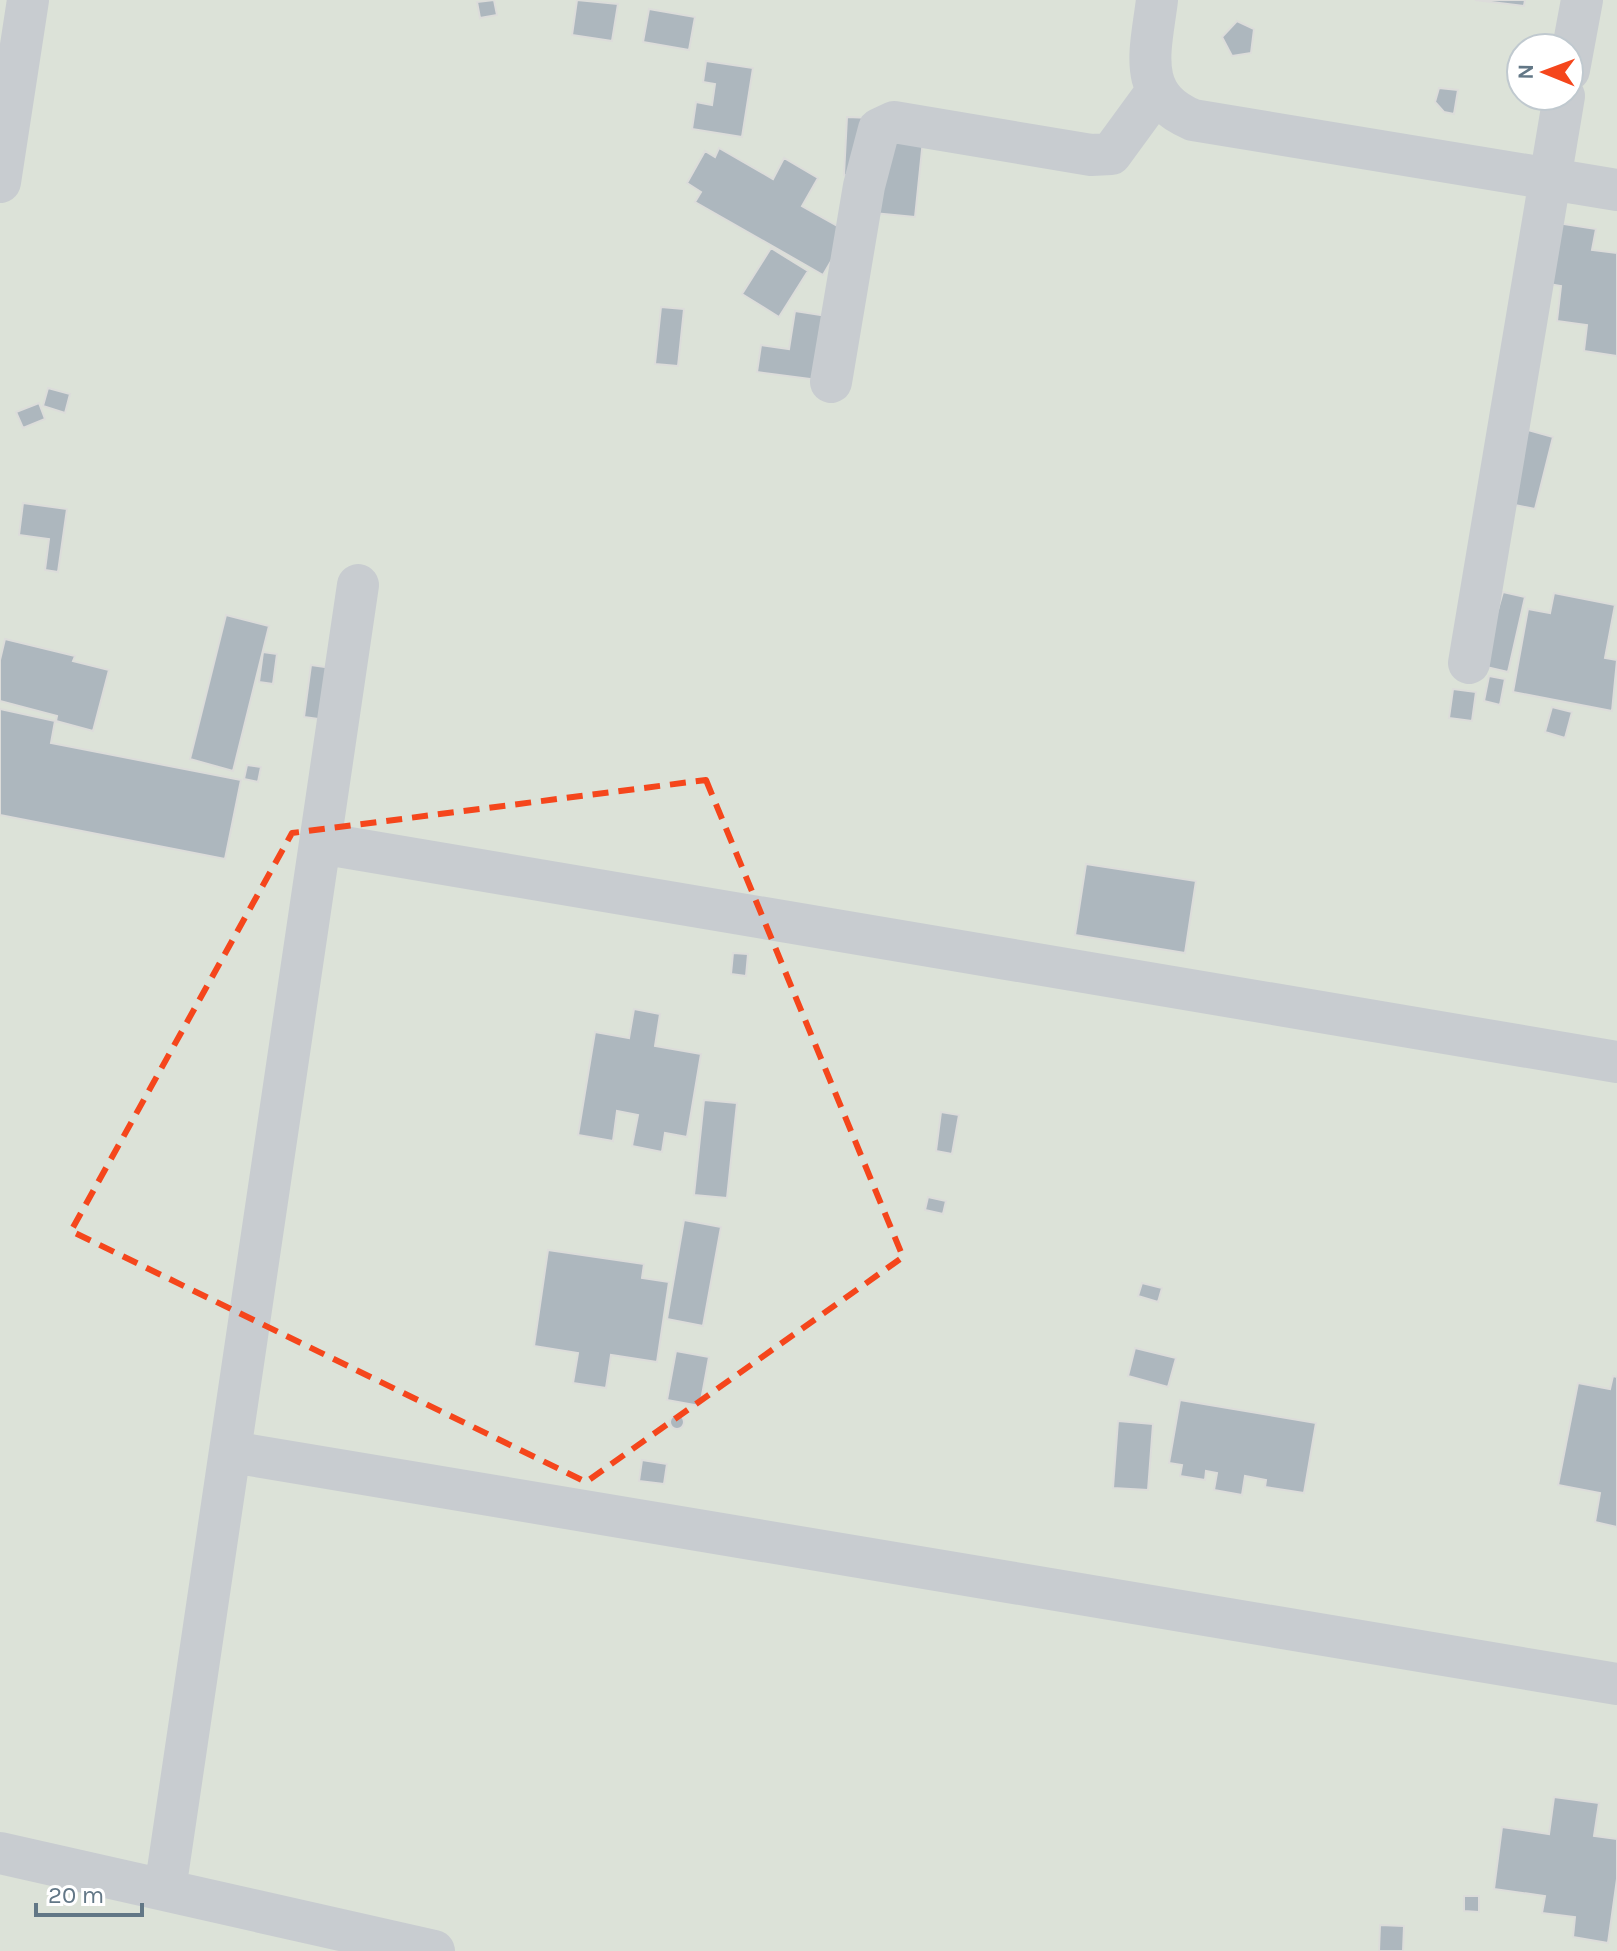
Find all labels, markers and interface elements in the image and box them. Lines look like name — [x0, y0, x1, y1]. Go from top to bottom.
north arrow — [1505, 32, 1585, 112]
text: N — [1513, 64, 1539, 80]
scale bar — [36, 1867, 142, 1917]
text: 20 m — [48, 1881, 104, 1909]

